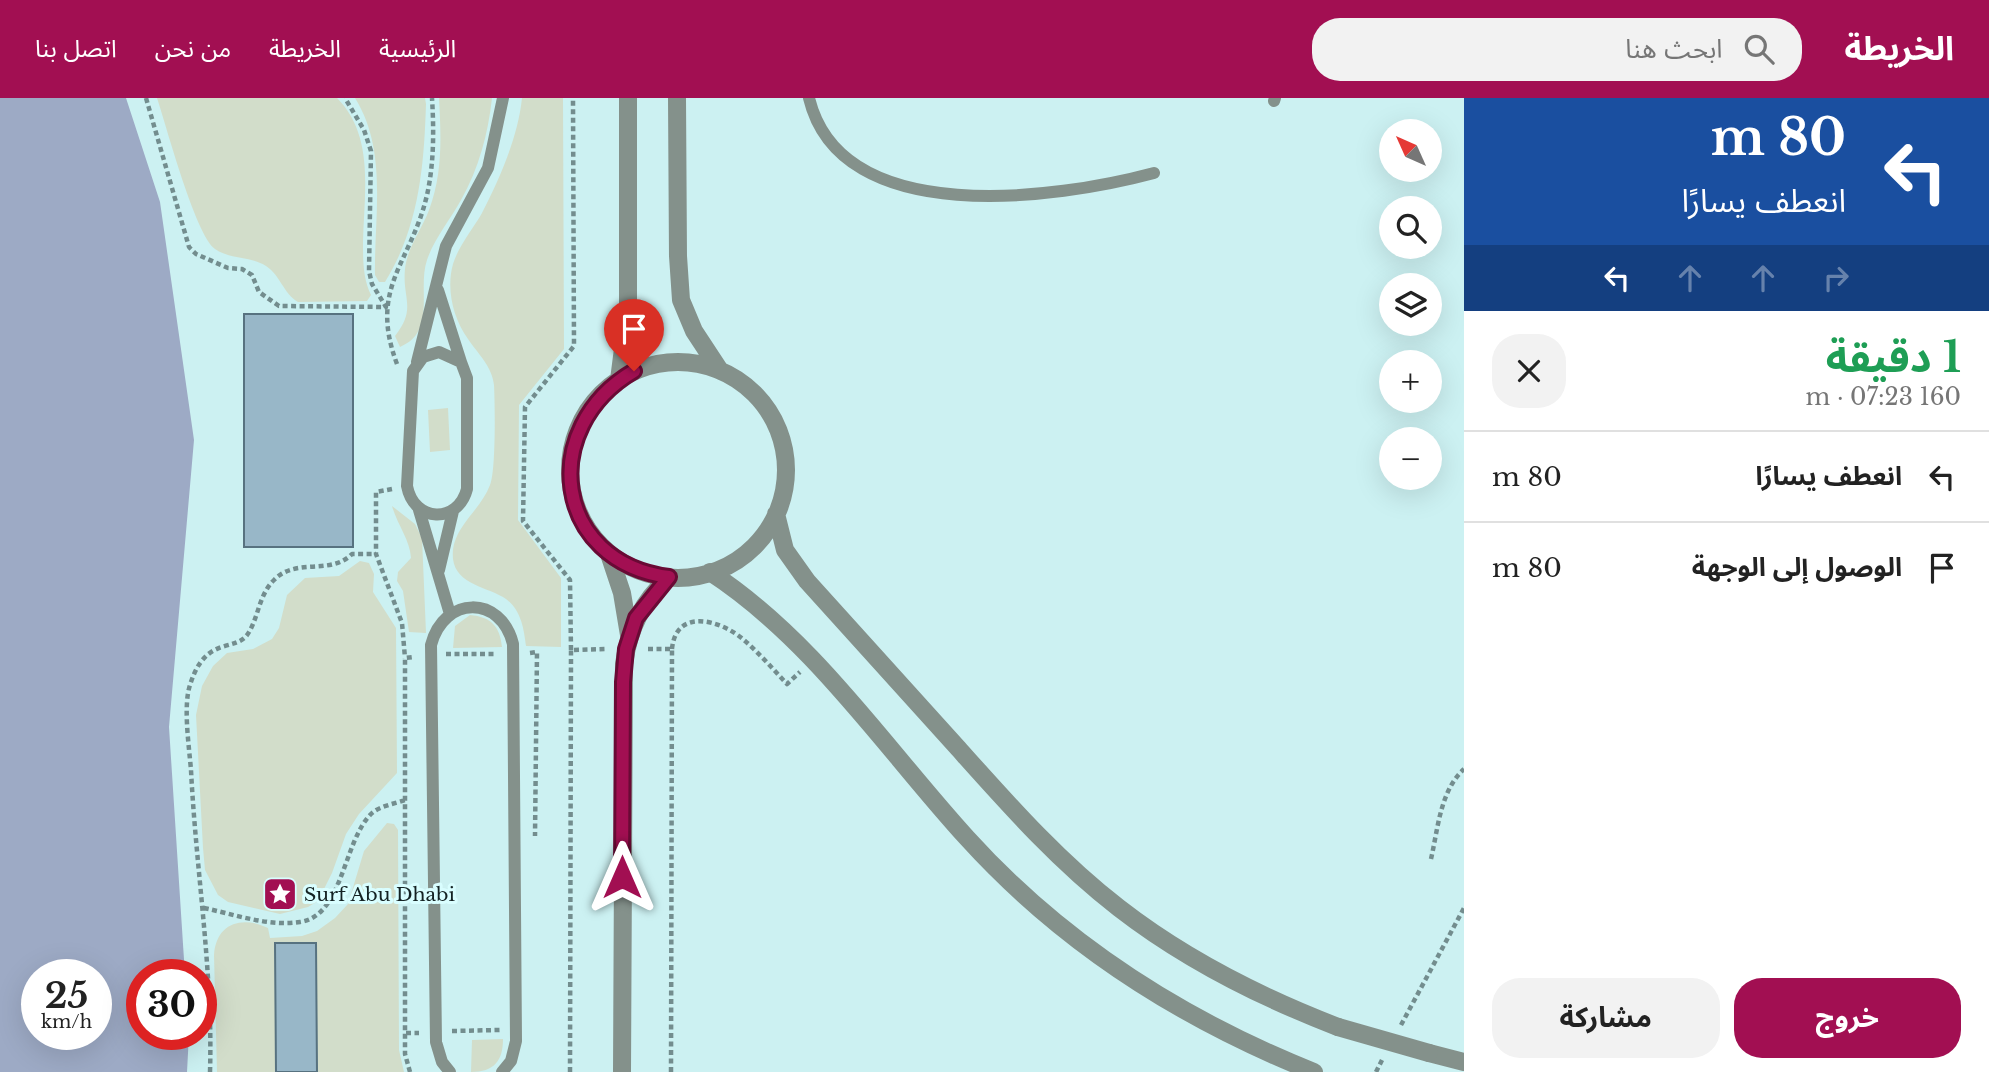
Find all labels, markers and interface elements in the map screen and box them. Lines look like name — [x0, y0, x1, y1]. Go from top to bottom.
search box — [1312, 18, 1802, 81]
text: الخريطة — [1844, 28, 1954, 69]
icon: search — [1740, 30, 1778, 68]
text: ابحث هنا — [1625, 33, 1722, 65]
text: اتصل بنا — [35, 34, 117, 63]
text: من نحن — [155, 34, 231, 63]
text: الخريطة — [269, 34, 341, 63]
text: الرئيسية — [379, 34, 456, 63]
text: 80 m — [1711, 107, 1846, 168]
north arrow — [1379, 119, 1442, 182]
map controls — [1379, 119, 1442, 490]
icon: left — [1870, 126, 1961, 217]
text: انعطف يسارًا — [1681, 181, 1846, 221]
button: search — [1379, 196, 1442, 259]
icon: left — [1598, 259, 1636, 297]
icon: ahead — [1671, 259, 1709, 297]
icon: ahead — [1744, 259, 1782, 297]
icon: right — [1817, 259, 1855, 297]
button: layers — [1379, 273, 1442, 336]
pin — [604, 299, 664, 371]
icon: arrive — [615, 310, 653, 348]
text: 1 دقيقة — [1826, 331, 1961, 383]
button: close — [1492, 334, 1566, 408]
button: + — [1379, 350, 1442, 413]
text: 160 m · 07:23 — [1806, 383, 1961, 411]
button: − — [1379, 427, 1442, 490]
icon: left — [1923, 458, 1961, 496]
text: انعطف يسارًا — [1755, 460, 1902, 492]
text: 80 m — [1492, 461, 1562, 493]
icon: arrive — [1923, 549, 1961, 587]
text: الوصول إلى الوجهة — [1692, 551, 1902, 583]
text: 80 m — [1492, 552, 1562, 584]
position arrow — [585, 840, 659, 914]
place icon: Surf Abu Dhabi — [261, 875, 299, 913]
place label: Surf Abu Dhabi — [304, 883, 455, 906]
speed limit sign: 30 — [126, 959, 217, 1050]
text: 25 — [45, 974, 88, 1017]
button: مشاركة — [1492, 978, 1720, 1058]
button: خروج — [1734, 978, 1961, 1058]
text: km/h — [41, 1011, 92, 1033]

